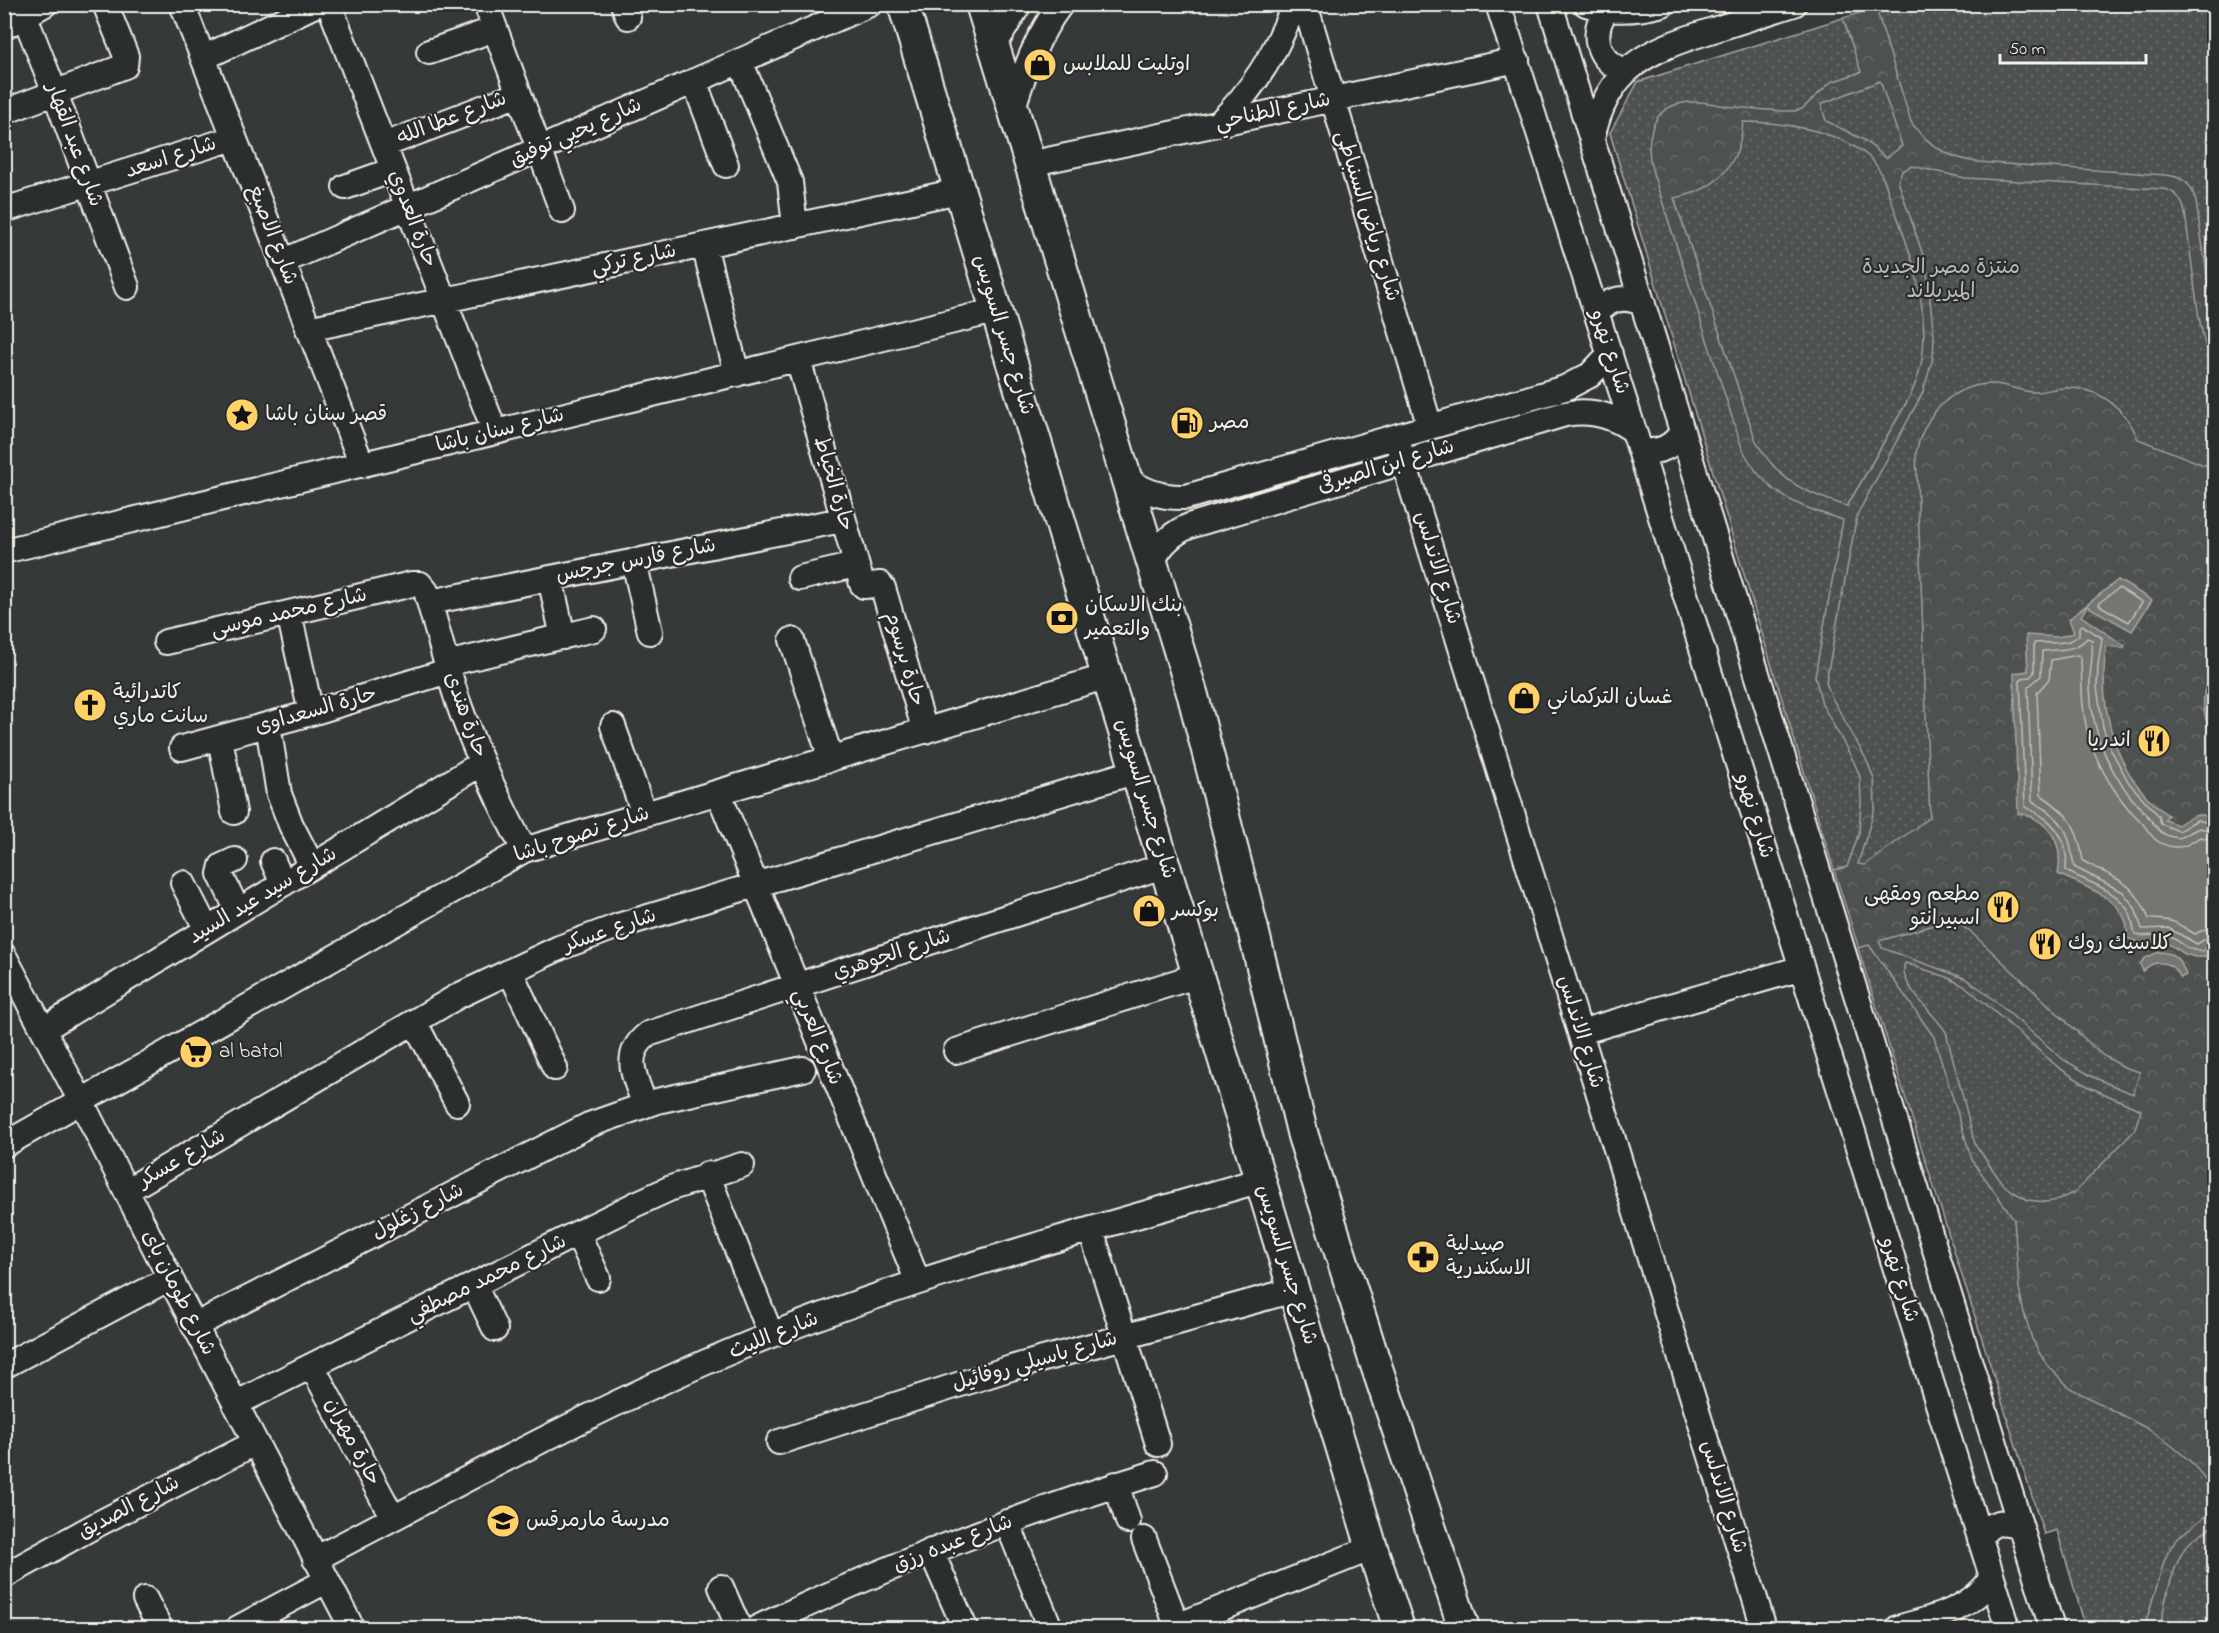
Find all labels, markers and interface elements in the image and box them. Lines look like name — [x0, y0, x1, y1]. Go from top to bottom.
scale bar — [2000, 27, 2146, 65]
text: 50 m — [2009, 37, 2046, 63]
shop icon: اوتليت للملابس — [1022, 47, 1058, 83]
place label: اوتليت للملابس — [1063, 50, 1190, 80]
street label: شارع عبد القهار — [37, 77, 110, 211]
street label: شارع عطا الله — [393, 84, 511, 154]
street label: شارع الطناحي — [1212, 85, 1334, 141]
street label: شارع يحيي توفيق — [505, 90, 648, 177]
street label: شارع رياض السنباطى — [1327, 127, 1407, 305]
street label: شارع اسعد — [121, 129, 221, 187]
street label: حارة العدوي — [380, 166, 444, 272]
street label: شارع الاصبغ — [239, 180, 305, 290]
street label: شارع تركي — [589, 236, 680, 286]
street label: شارع جسر السويس — [964, 251, 1042, 419]
park label: منتزة مصر الجديدة الميريلاند — [1862, 253, 2020, 307]
street label: شارع نهرو — [1581, 304, 1637, 398]
place icon: قصر سنان باشا — [224, 397, 260, 433]
place label: قصر سنان باشا — [265, 400, 387, 430]
street label: شارع سنان باشا — [433, 401, 567, 461]
fuel station icon: مصر — [1169, 405, 1205, 441]
place label: مصر — [1208, 408, 1249, 438]
street label: شارع ابن الصيرفى — [1314, 431, 1458, 502]
street label: حارة الخياط — [805, 433, 861, 535]
street label: شارع الاندلس — [1406, 508, 1468, 628]
street label: شارع فارس جرجس — [553, 531, 719, 591]
street label: شارع محمد موسى — [208, 580, 370, 646]
place label: بنك الاسكان والتعمير — [1083, 591, 1183, 645]
bank icon: بنك الاسكان والتعمير — [1044, 600, 1080, 636]
street label: حارة برسوم — [876, 608, 932, 710]
street label: حارة هندى — [436, 668, 494, 762]
place label: كاتدرائية سانت ماري — [113, 678, 208, 732]
street label: حارة السعداوى — [251, 679, 381, 743]
shop icon: غسان التركماني — [1506, 680, 1542, 716]
place label: غسان التركماني — [1547, 683, 1673, 715]
church icon: كاتدرائية سانت ماري — [72, 687, 108, 723]
street label: شارع جسر السويس — [1106, 715, 1184, 883]
restaurant icon: اندريا — [2136, 723, 2172, 759]
place label: اندريا — [2087, 726, 2131, 756]
street label: شارع نهرو — [1726, 768, 1781, 862]
street label: شارع نصوح باشا — [510, 799, 654, 871]
street label: شارع سيد عيد السيد — [183, 840, 343, 952]
place label: مطعم ومقهى اسبيرانتو — [1864, 880, 1980, 934]
restaurant icon: مطعم ومقهى اسبيرانتو — [1985, 889, 2021, 925]
shop icon: بوكسر — [1131, 893, 1167, 929]
place label: بوكسر — [1170, 896, 1219, 926]
street label: شارع عسكر — [557, 901, 661, 962]
street label: شارع الجوهري — [829, 922, 955, 988]
restaurant icon: كلاسيك روك — [2027, 926, 2063, 962]
place label: كلاسيك روك — [2068, 929, 2172, 959]
street label: شارع الاندلس — [1549, 972, 1611, 1092]
street label: شارع العربي — [782, 984, 850, 1091]
supermarket icon: al batol — [178, 1034, 214, 1070]
place label: al batol — [219, 1037, 282, 1067]
street label: شارع عسكر — [131, 1122, 231, 1197]
street label: شارع زغلول — [367, 1176, 469, 1248]
street label: شارع جسر السويس — [1247, 1181, 1325, 1349]
street label: شارع طومان باى — [133, 1225, 223, 1361]
street label: شارع محمد مصطفي — [402, 1227, 573, 1333]
place label: صيدلية الاسكندرية — [1446, 1230, 1531, 1284]
street label: شارع نهرو — [1871, 1232, 1926, 1326]
pharmacy icon: صيدلية الاسكندرية — [1405, 1239, 1441, 1275]
street label: شارع الليث — [725, 1304, 823, 1368]
street label: شارع باسيلي روفائيل — [949, 1324, 1122, 1402]
street label: حارة مهران — [316, 1393, 388, 1491]
street label: شارع الاندلس — [1692, 1437, 1754, 1557]
street label: شارع الصديق — [73, 1469, 185, 1547]
school or university icon: مدرسة مارمرقس — [485, 1503, 521, 1539]
place label: مدرسة مارمرقس — [526, 1506, 670, 1536]
street label: شارع عبده رزق — [889, 1507, 1017, 1581]

